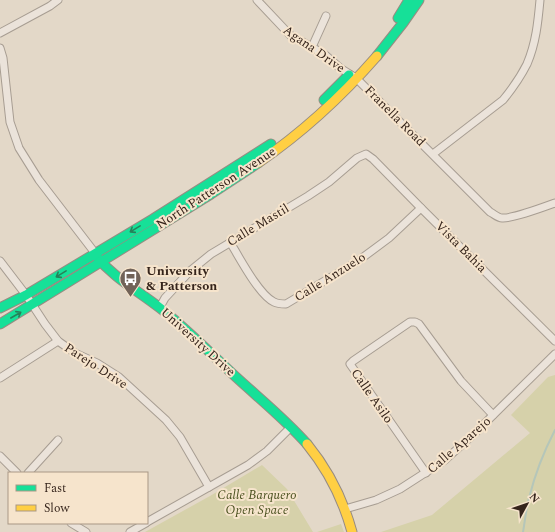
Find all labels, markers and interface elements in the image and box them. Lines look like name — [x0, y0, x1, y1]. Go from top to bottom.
street label: Agana Drive — [279, 20, 349, 78]
street label: Franella Road — [360, 81, 430, 151]
street label: North Patterson Avenue — [152, 142, 280, 234]
street label: Calle Mastil — [223, 198, 293, 252]
street label: Vista Bahia — [431, 217, 492, 278]
one-way arrow — [129, 226, 141, 234]
street label: Calle Anzuelo — [290, 247, 370, 307]
place label: University & Patterson — [146, 261, 217, 296]
bus stop icon: University & Patterson — [117, 265, 143, 298]
one-way arrow — [55, 270, 67, 278]
street label: University Drive — [156, 303, 240, 381]
one-way arrow — [10, 310, 22, 318]
street label: Parejo Drive — [60, 338, 132, 394]
street label: Calle Asilo — [346, 364, 398, 428]
street label: Calle Aparejo — [423, 412, 495, 478]
legend — [8, 472, 148, 524]
text: Fast — [44, 479, 66, 498]
north arrow — [507, 484, 547, 524]
park label: Calle Barquero Open Space — [217, 485, 297, 520]
text: N — [525, 489, 544, 507]
text: Slow — [44, 499, 70, 518]

